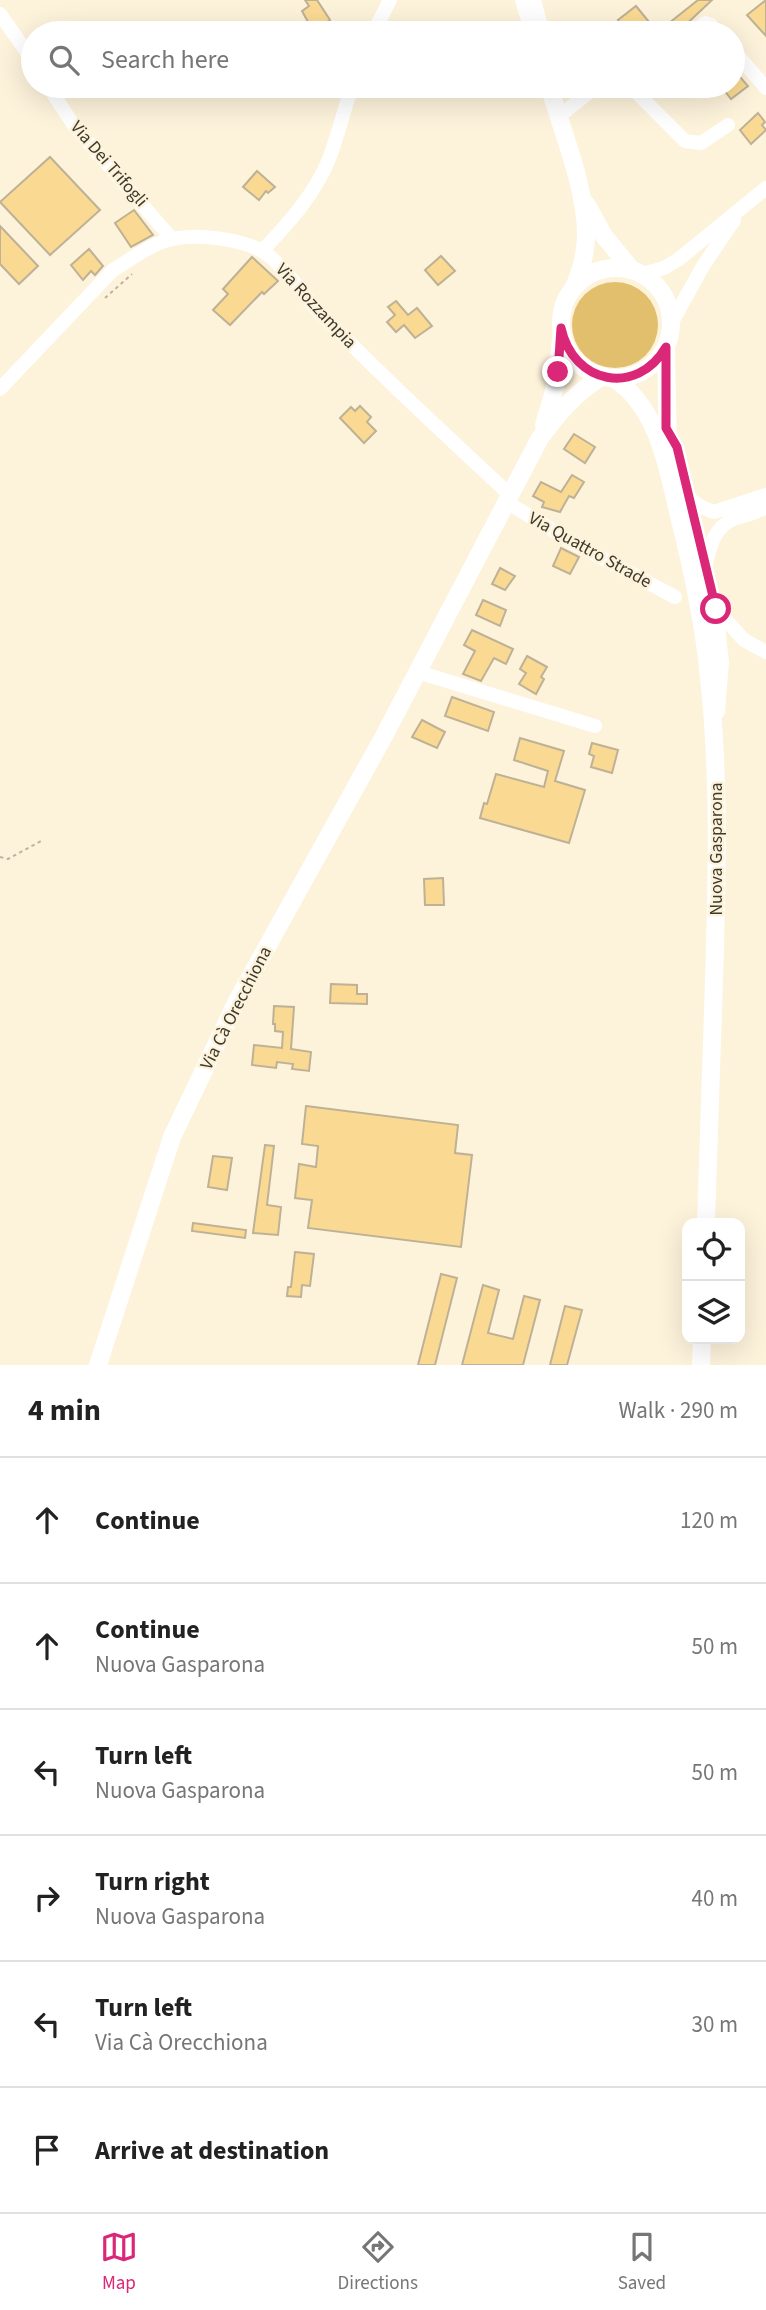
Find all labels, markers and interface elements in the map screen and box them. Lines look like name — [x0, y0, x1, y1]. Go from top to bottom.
search box — [21, 21, 745, 98]
icon: search — [45, 41, 83, 79]
text: Search here — [101, 41, 229, 78]
street label: Via Dei Trifogli — [65, 115, 153, 213]
street label: Via Rozzampia — [270, 258, 362, 354]
route end — [542, 356, 573, 387]
street label: Via Quattro Strade — [524, 506, 656, 594]
route start — [700, 593, 731, 624]
street label: Nuova Gasparona — [704, 782, 729, 916]
street label: Via Cà Orecchiona — [194, 942, 278, 1074]
map controls — [682, 1218, 745, 1344]
button: locate — [682, 1218, 745, 1281]
button: layers — [682, 1281, 745, 1344]
text: 4 min — [28, 1389, 101, 1432]
text: Walk · 290 m — [619, 1394, 738, 1427]
icon: ahead — [28, 1501, 66, 1539]
text: Continue — [95, 1502, 200, 1539]
text: 120 m — [680, 1504, 738, 1537]
text: Continue — [95, 1611, 200, 1648]
icon: ahead — [28, 1627, 66, 1665]
text: 50 m — [691, 1630, 738, 1663]
text: Nuova Gasparona — [95, 1648, 265, 1681]
text: Turn left — [95, 1737, 192, 1774]
icon: left — [28, 1753, 66, 1791]
text: 50 m — [691, 1756, 738, 1789]
text: Nuova Gasparona — [95, 1774, 265, 1807]
text: Turn right — [95, 1863, 210, 1900]
icon: right — [28, 1879, 66, 1917]
text: 40 m — [691, 1882, 738, 1915]
text: Nuova Gasparona — [95, 1900, 265, 1933]
text: Turn left — [95, 1989, 192, 2026]
icon: left — [28, 2005, 66, 2043]
text: 30 m — [691, 2008, 738, 2041]
text: Via Cà Orecchiona — [95, 2026, 268, 2059]
icon: arrive — [28, 2131, 66, 2169]
text: Arrive at destination — [95, 2132, 329, 2169]
tab: Map — [100, 2228, 138, 2297]
tab: Directions — [338, 2228, 418, 2297]
tab: Saved — [618, 2228, 666, 2297]

